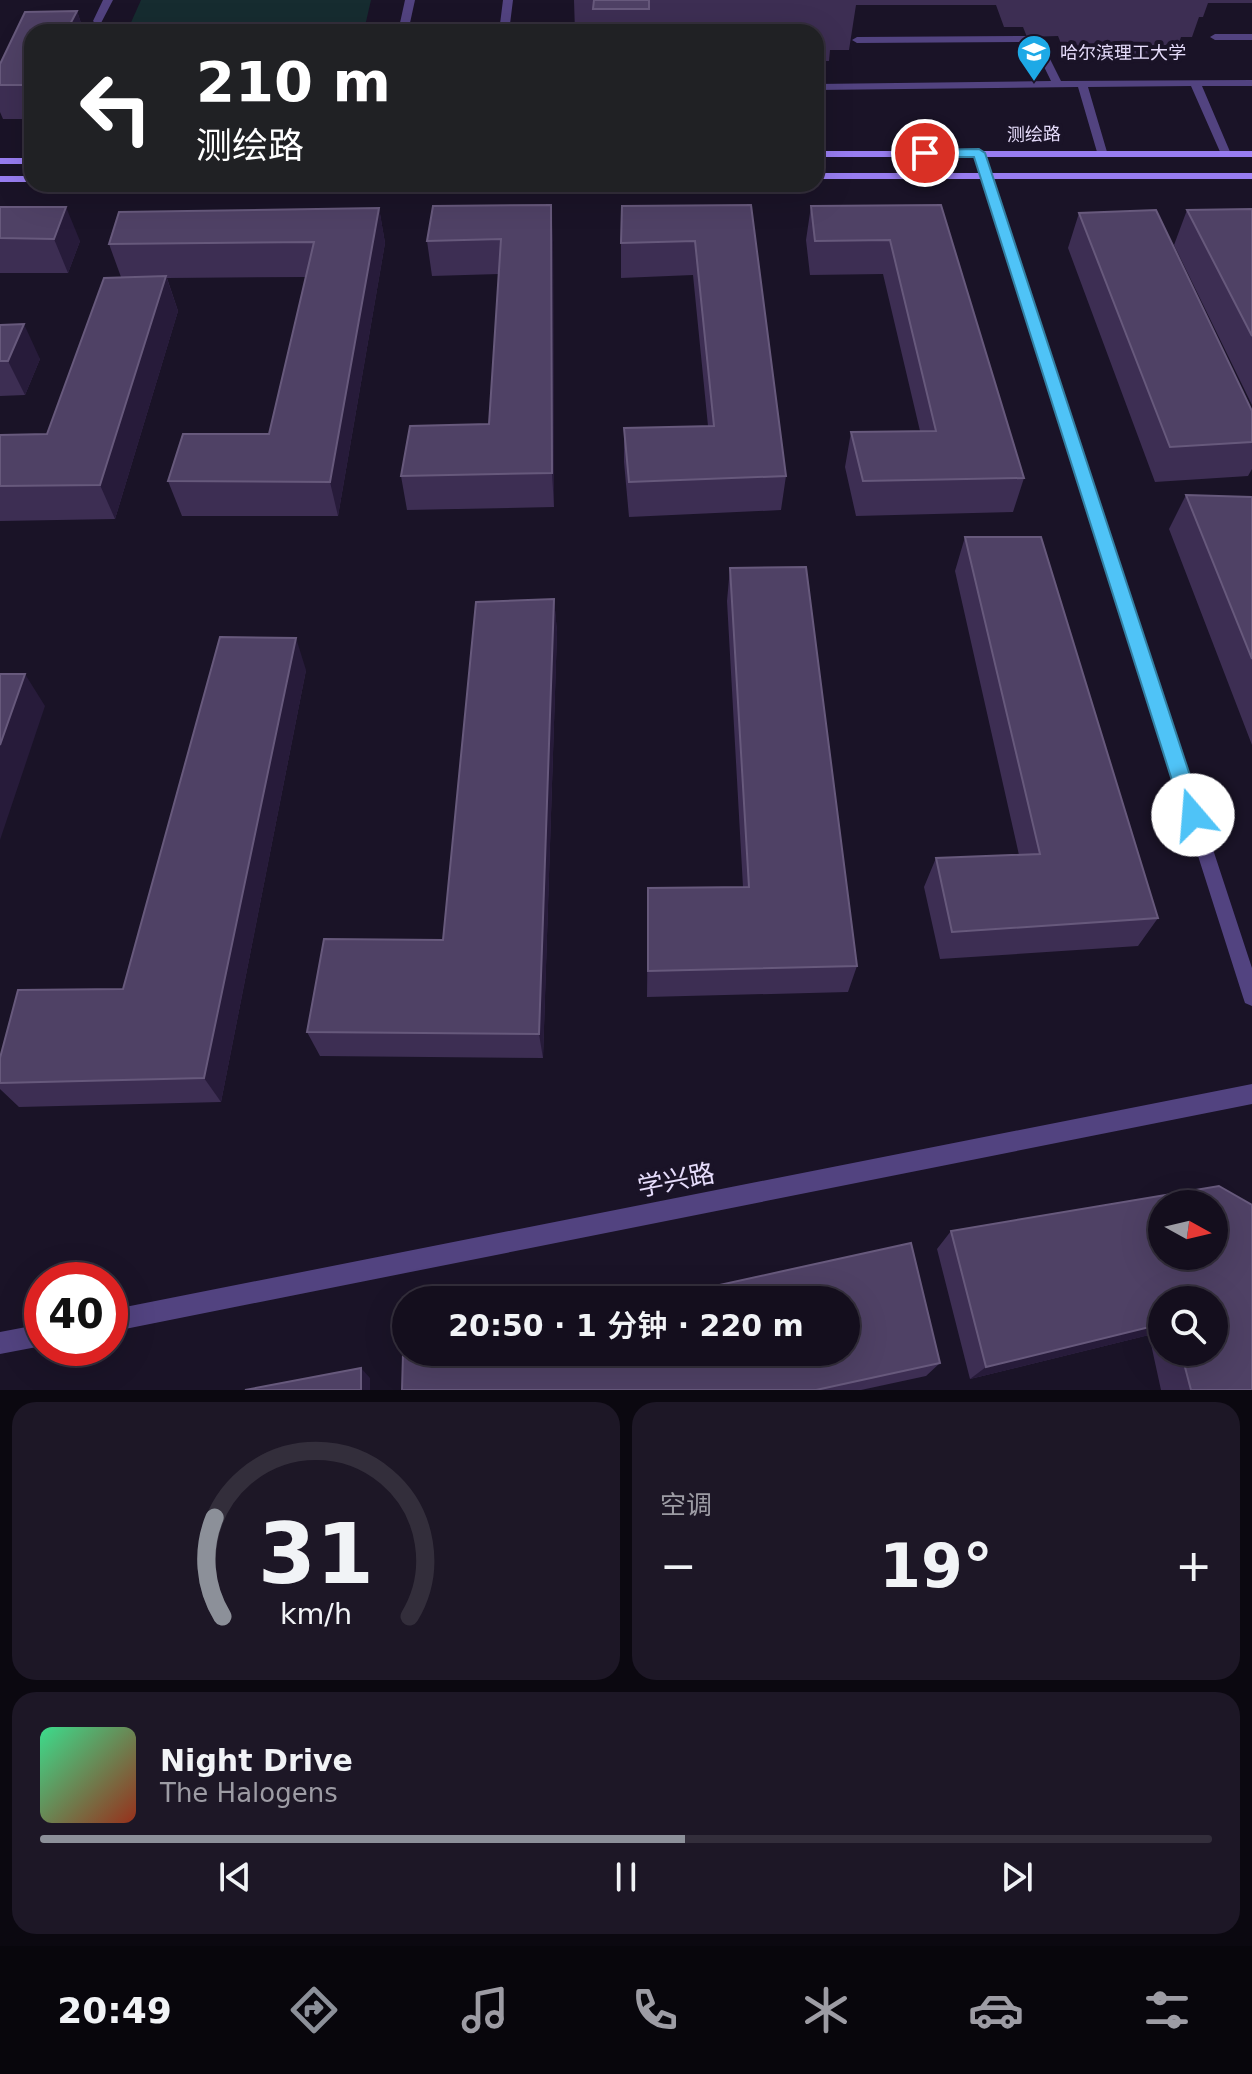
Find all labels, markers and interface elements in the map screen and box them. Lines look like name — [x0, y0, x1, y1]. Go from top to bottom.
school or university icon: 哈尔滨理工大学 — [1015, 33, 1053, 83]
place label: 哈尔滨理工大学 — [1060, 42, 1186, 63]
text: 210 m — [196, 49, 391, 114]
icon: left — [64, 56, 168, 160]
pin — [891, 119, 959, 187]
street label: 测绘路 — [1007, 123, 1061, 145]
text: 测绘路 — [196, 125, 304, 166]
icon: arrive — [903, 131, 947, 175]
position arrow — [1151, 773, 1235, 857]
street label: 学兴路 — [635, 1158, 717, 1202]
north arrow — [1148, 1190, 1228, 1270]
map controls — [1148, 1190, 1228, 1366]
speed limit sign: 40 — [24, 1262, 128, 1366]
button: search — [1148, 1286, 1228, 1366]
text: 20:50 · 1 分钟 · 220 m — [448, 1308, 804, 1343]
text: 空调 — [660, 1490, 712, 1520]
text: 31 — [258, 1506, 374, 1603]
text: 19° — [879, 1531, 993, 1601]
text: − — [660, 1540, 697, 1591]
text: + — [1175, 1540, 1212, 1591]
text: km/h — [280, 1597, 352, 1631]
text: Night Drive — [160, 1743, 353, 1778]
text: The Halogens — [160, 1778, 338, 1808]
icon: previous — [213, 1855, 257, 1899]
icon: pause — [604, 1855, 648, 1899]
icon: next — [995, 1855, 1039, 1899]
icon: directions — [286, 1982, 342, 2038]
icon: music — [457, 1982, 513, 2038]
icon: phone — [627, 1982, 683, 2038]
icon: climate — [798, 1982, 854, 2038]
icon: car — [968, 1982, 1024, 2038]
icon: filters — [1139, 1982, 1195, 2038]
text: 20:49 — [57, 1990, 172, 2031]

